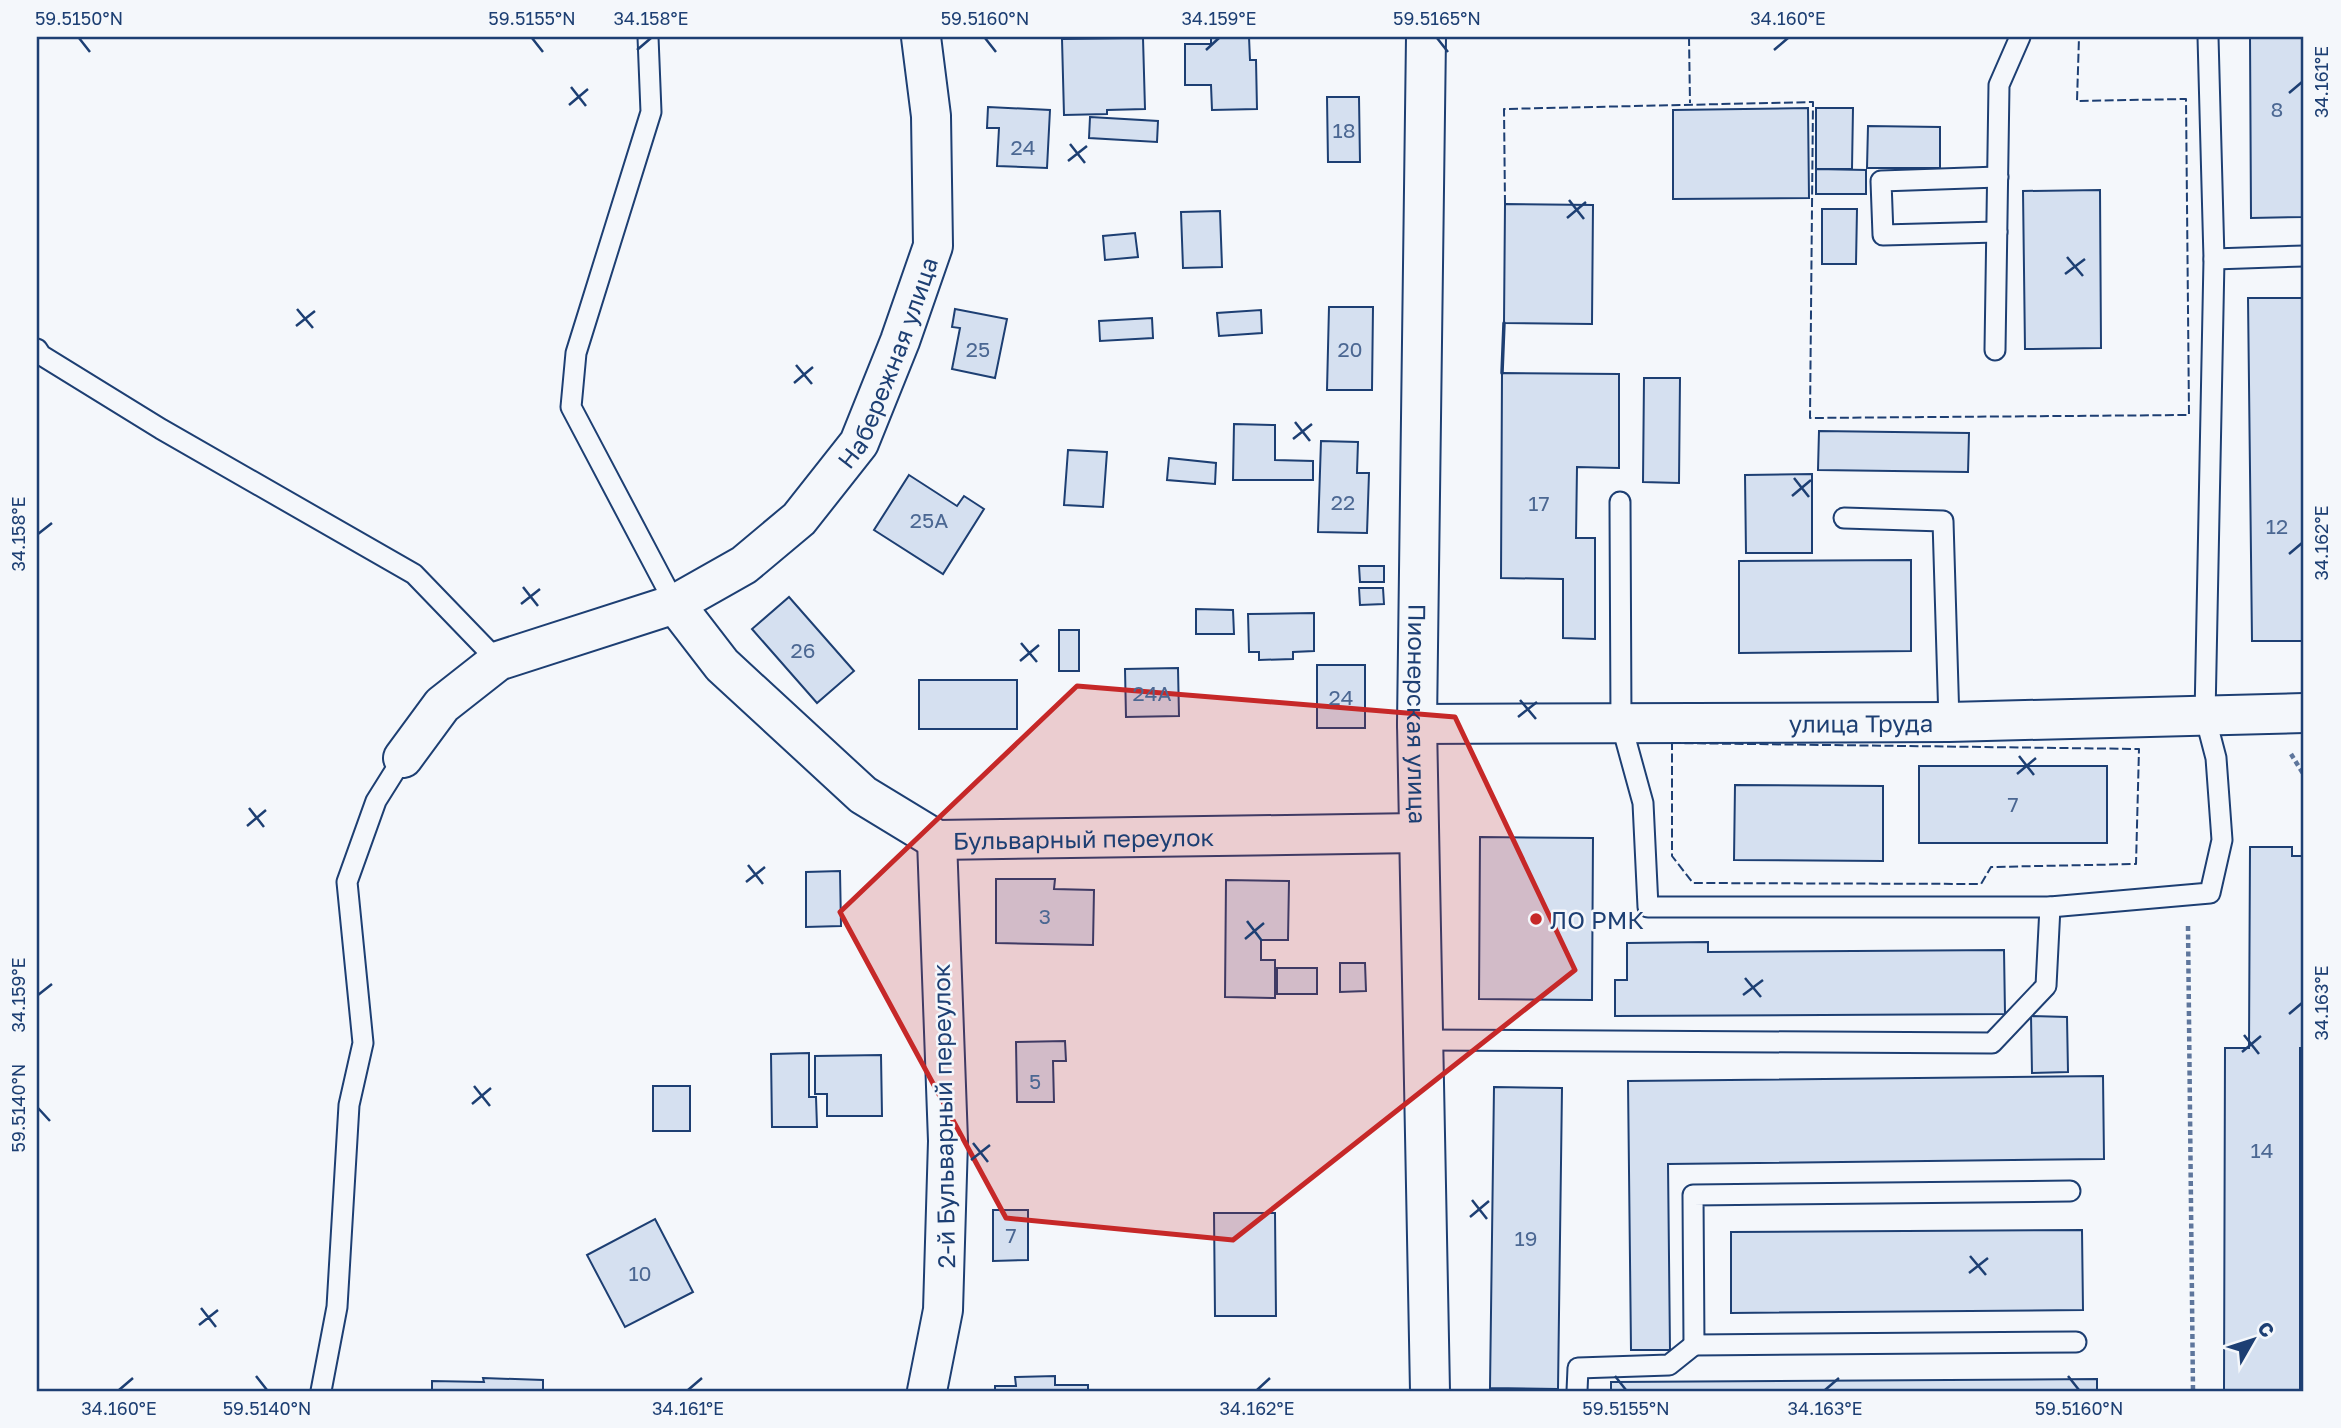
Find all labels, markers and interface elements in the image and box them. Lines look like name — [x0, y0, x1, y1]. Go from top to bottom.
text: 59.5150°N — [35, 7, 123, 29]
text: 59.5155°N — [488, 7, 576, 29]
text: 34.158°E — [613, 7, 689, 29]
text: 59.5160°N — [941, 7, 1029, 29]
text: 34.159°E — [1182, 7, 1256, 29]
text: 59.5165°N — [1393, 7, 1481, 29]
text: 34.160°E — [1750, 7, 1826, 29]
text: 34.161°E — [2310, 46, 2332, 118]
house number: 8 — [2271, 96, 2283, 122]
house number: 18 — [1333, 117, 1356, 143]
house number: 24 — [1011, 134, 1036, 160]
street label: Набережная улица — [831, 253, 943, 474]
house number: 25 — [966, 336, 990, 362]
house number: 20 — [1337, 336, 1363, 362]
house number: 22 — [1331, 489, 1355, 515]
house number: 17 — [1528, 490, 1550, 516]
text: 34.158°E — [7, 496, 29, 572]
text: 34.162°E — [2310, 506, 2332, 580]
house number: 25А — [910, 507, 948, 533]
house number: 12 — [2266, 513, 2288, 539]
street label: Пионерская улица — [1402, 603, 1433, 825]
house number: 26 — [791, 637, 815, 663]
house number: 24А — [1132, 680, 1172, 706]
house number: 24 — [1329, 684, 1354, 710]
street label: улица Труда — [1789, 708, 1933, 737]
house number: 7 — [2007, 791, 2019, 817]
street label: Бульварный переулок — [953, 821, 1215, 854]
house number: 3 — [1039, 903, 1051, 929]
place label: ЛО РМК — [1550, 905, 1644, 934]
marker: ЛО РМК — [1528, 911, 1544, 927]
text: 34.159°E — [7, 958, 29, 1032]
street label: 2-й Бульварный переулок — [926, 963, 960, 1269]
text: 34.163°E — [2310, 965, 2332, 1041]
text: 59.5140°N — [7, 1064, 29, 1152]
house number: 5 — [1029, 1068, 1041, 1094]
house number: 14 — [2251, 1137, 2274, 1163]
house number: 7 — [1005, 1222, 1017, 1248]
house number: 19 — [1515, 1225, 1537, 1251]
house number: 10 — [628, 1260, 652, 1286]
north arrow — [2218, 1306, 2288, 1376]
text: С — [2253, 1317, 2280, 1341]
text: 34.160°E — [81, 1397, 157, 1419]
text: 59.5140°N — [223, 1397, 311, 1419]
text: 34.161°E — [652, 1397, 724, 1419]
text: 34.162°E — [1220, 1397, 1294, 1419]
text: 59.5155°N — [1582, 1397, 1670, 1419]
text: 34.163°E — [1787, 1397, 1863, 1419]
text: 59.5160°N — [2035, 1397, 2123, 1419]

